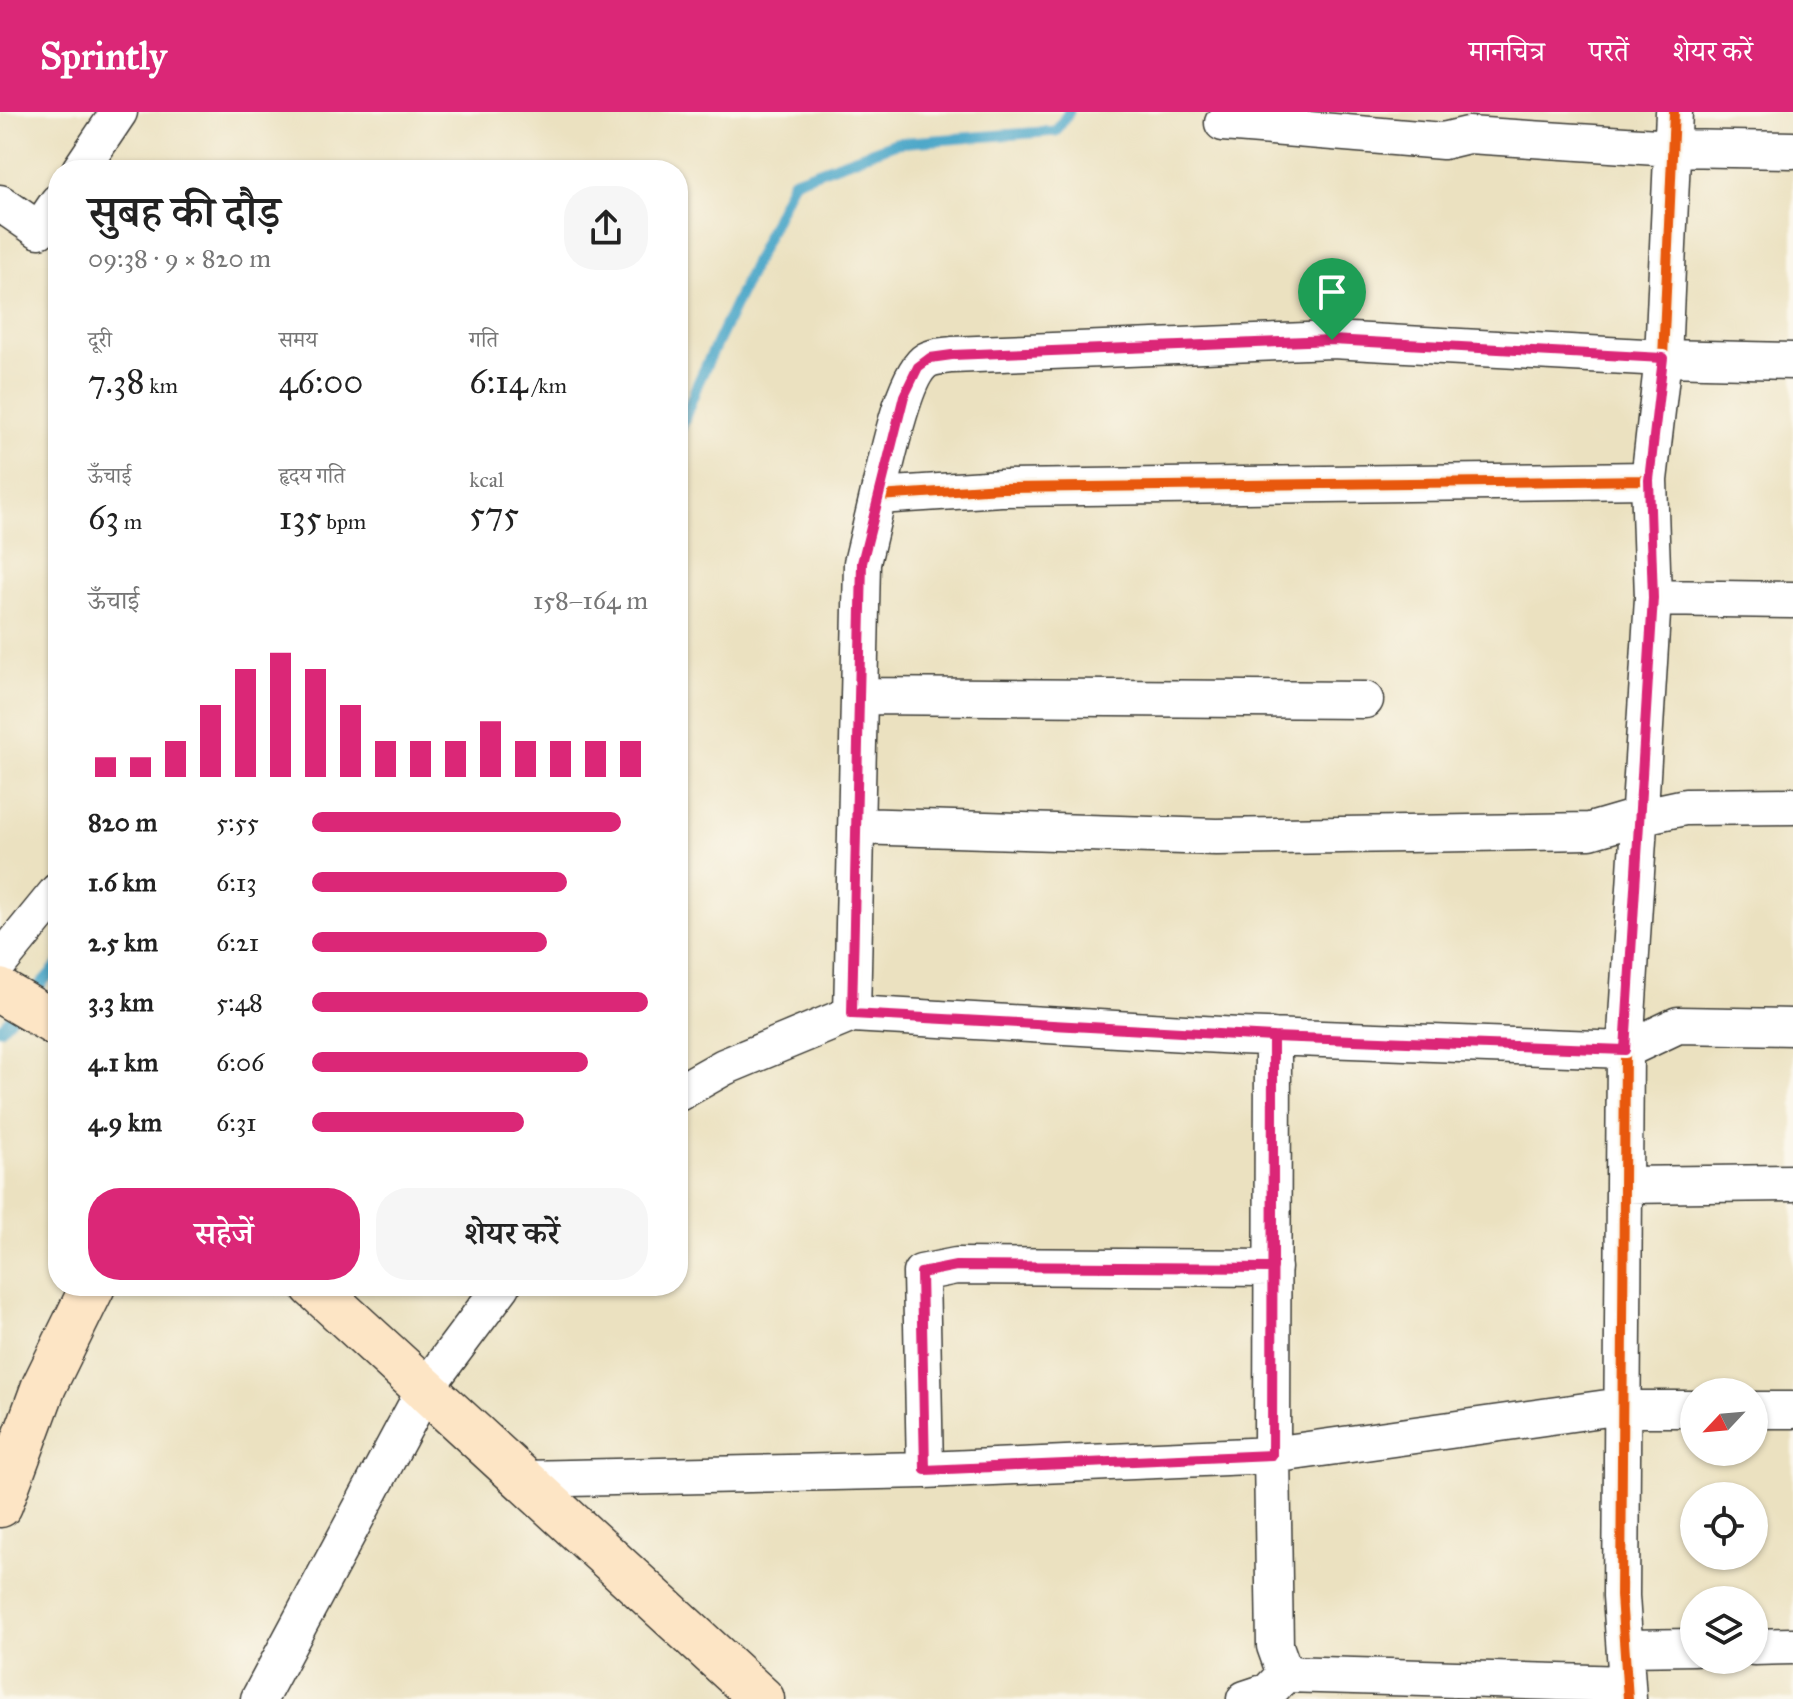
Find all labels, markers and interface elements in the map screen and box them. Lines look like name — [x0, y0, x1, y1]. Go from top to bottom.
text: Sprintly — [40, 33, 167, 79]
text: मानचित्र — [1469, 34, 1545, 69]
text: परतें — [1589, 34, 1629, 69]
text: शेयर करें — [1673, 34, 1753, 69]
text: सुबह की दौड़ — [88, 185, 280, 239]
button: share — [564, 186, 648, 270]
text: 09:38 · 9 × 820 m — [88, 242, 271, 274]
pin — [1298, 258, 1366, 340]
icon: arrive — [1310, 270, 1354, 314]
text: दूरी — [88, 326, 112, 353]
text: समय — [279, 326, 317, 353]
text: गति — [469, 326, 498, 353]
text: 7.38 — [88, 361, 144, 402]
text: 46:00 — [279, 361, 363, 402]
text: 6:14 — [469, 361, 528, 402]
text: km — [144, 372, 178, 399]
text: /km — [528, 372, 567, 399]
text: ऊँचाई — [88, 462, 131, 489]
text: हृदय गति — [279, 462, 345, 489]
text: kcal — [469, 466, 504, 493]
text: 575 — [469, 493, 519, 534]
text: 63 — [88, 497, 119, 538]
text: 135 — [279, 497, 322, 538]
text: m — [119, 508, 142, 535]
text: bpm — [322, 508, 366, 535]
text: ऊँचाई — [88, 584, 139, 616]
text: 158–164 m — [533, 584, 648, 616]
text: 820 m — [88, 806, 157, 838]
text: 5:55 — [216, 806, 259, 838]
text: 1.6 km — [88, 866, 157, 898]
text: 6:13 — [216, 866, 257, 898]
text: 2.5 km — [88, 926, 158, 958]
text: 6:21 — [216, 926, 259, 958]
text: 3.3 km — [88, 986, 154, 1018]
text: 5:48 — [216, 986, 263, 1018]
text: 4.1 km — [88, 1046, 158, 1078]
text: 6:06 — [216, 1046, 264, 1078]
text: 4.9 km — [88, 1106, 162, 1138]
text: 6:31 — [216, 1106, 257, 1138]
button: सहेजें — [88, 1188, 360, 1280]
button: शेयर करें — [376, 1188, 648, 1280]
north arrow — [1680, 1378, 1768, 1466]
map controls — [1680, 1378, 1768, 1674]
button: locate — [1680, 1482, 1768, 1570]
button: layers — [1680, 1586, 1768, 1674]

